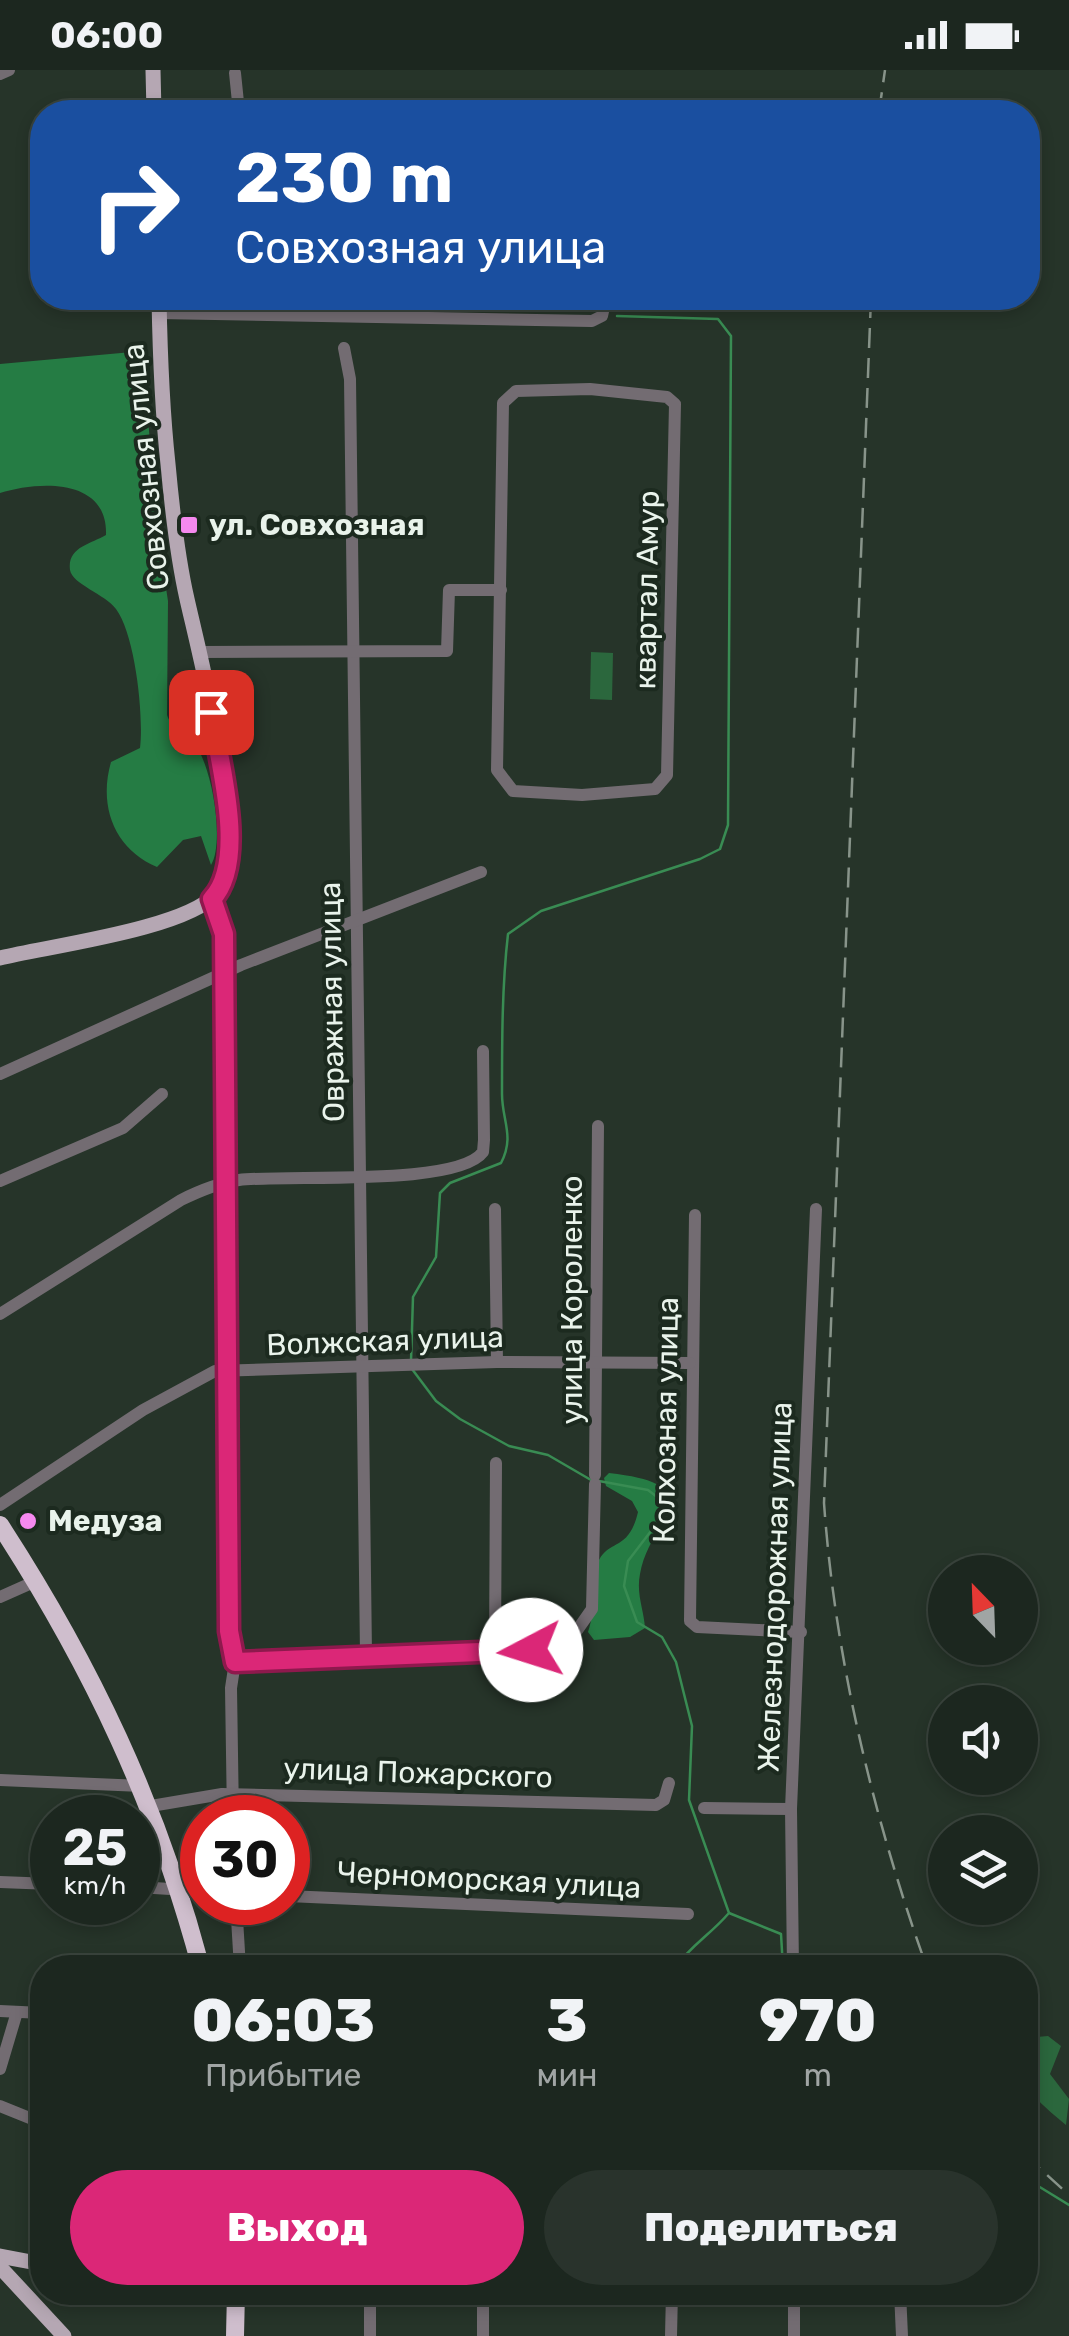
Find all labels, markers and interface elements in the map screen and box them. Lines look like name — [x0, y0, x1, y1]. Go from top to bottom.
text: 06:00 — [50, 12, 163, 58]
text: 230 m — [235, 137, 453, 220]
icon: right — [70, 140, 200, 270]
text: Совхозная улица — [235, 221, 606, 274]
street label: Совхозная улица — [115, 342, 177, 592]
street label: квартал Амур — [627, 490, 667, 690]
place label: ул. Совхозная — [209, 507, 425, 543]
marker: ул. Совхозная — [178, 514, 200, 536]
pin — [169, 670, 254, 755]
icon: arrive — [184, 685, 239, 740]
street label: Овражная улица — [312, 882, 352, 1122]
street label: улица Короленко — [554, 1175, 590, 1425]
street label: Колхозная улица — [646, 1297, 686, 1543]
street label: Волжская улица — [266, 1319, 504, 1363]
street label: Железнодорожная улица — [751, 1401, 799, 1773]
place label: Медуза — [48, 1503, 163, 1539]
marker: Медуза — [17, 1510, 39, 1532]
north arrow — [928, 1555, 1038, 1665]
map controls — [928, 1555, 1038, 1925]
position arrow — [479, 1598, 583, 1702]
button: sound — [928, 1685, 1038, 1795]
street label: улица Пожарского — [283, 1750, 553, 1796]
speed limit sign: 30 — [180, 1795, 310, 1925]
button: layers — [928, 1815, 1038, 1925]
text: 25 — [63, 1818, 127, 1878]
street label: Черноморская улица — [336, 1854, 642, 1906]
text: km/h — [64, 1871, 126, 1900]
text: 06:03 — [191, 1985, 375, 2056]
text: 3 — [546, 1985, 588, 2056]
text: 970 — [759, 1985, 876, 2056]
text: Прибытие — [205, 2056, 362, 2094]
text: мин — [537, 2056, 597, 2094]
text: m — [803, 2056, 832, 2094]
button: Выход — [70, 2170, 524, 2285]
button: Поделиться — [544, 2170, 998, 2285]

